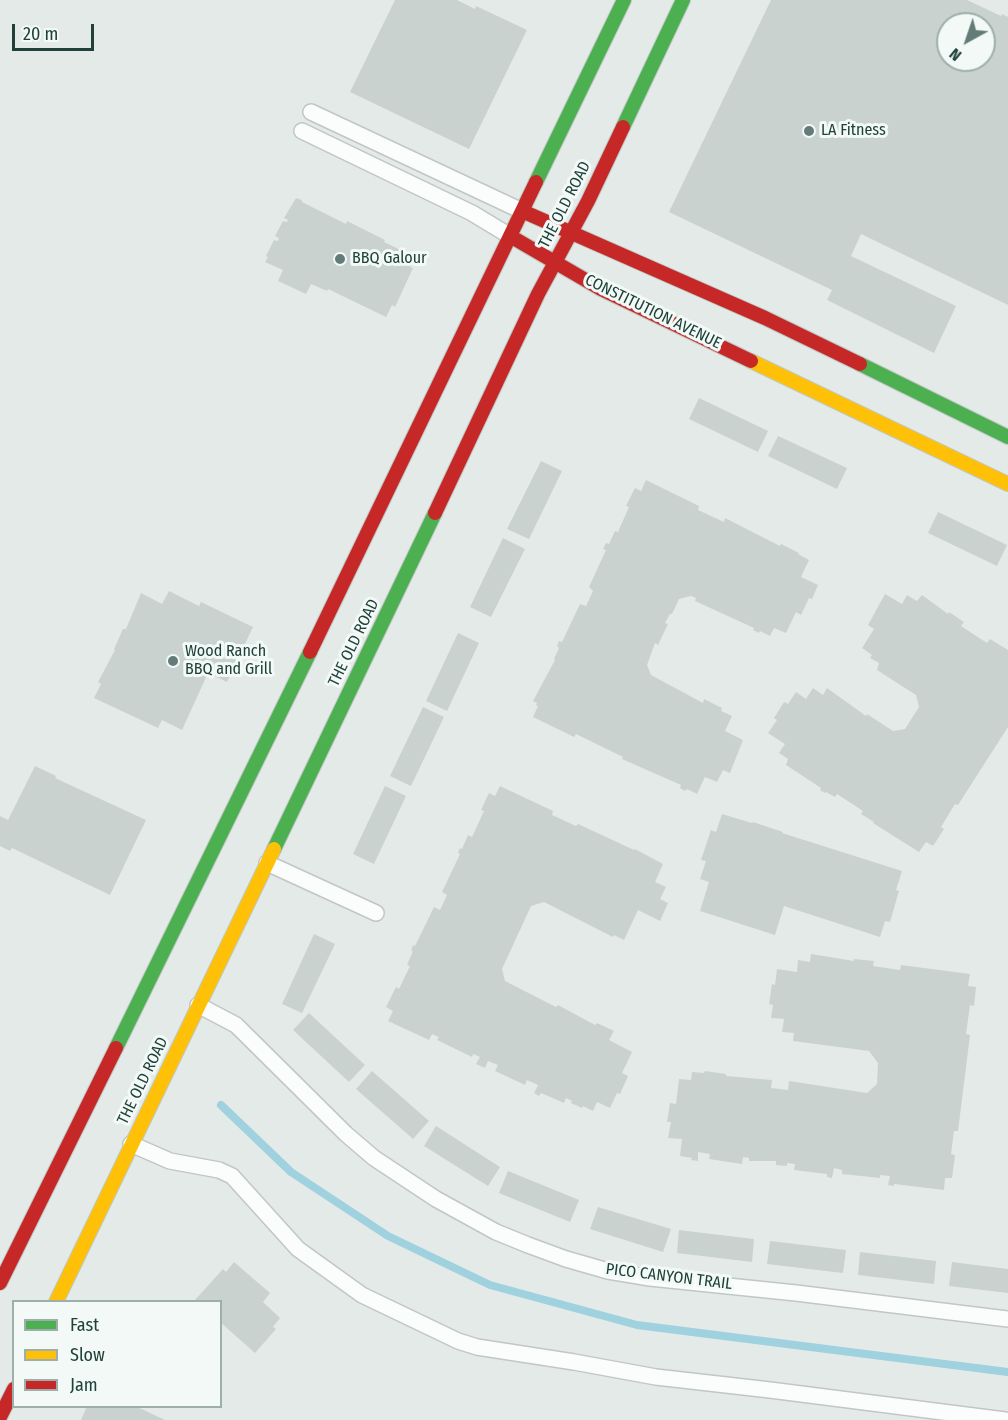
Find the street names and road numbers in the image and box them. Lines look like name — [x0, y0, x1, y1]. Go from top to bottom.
street label: THE OLD ROAD — [535, 158, 595, 252]
street label: CONSTITUTION AVENUE — [582, 271, 724, 353]
street label: THE OLD ROAD — [325, 596, 383, 690]
street label: THE OLD ROAD — [114, 1034, 172, 1128]
street label: PICO CANYON TRAIL — [605, 1260, 733, 1294]

